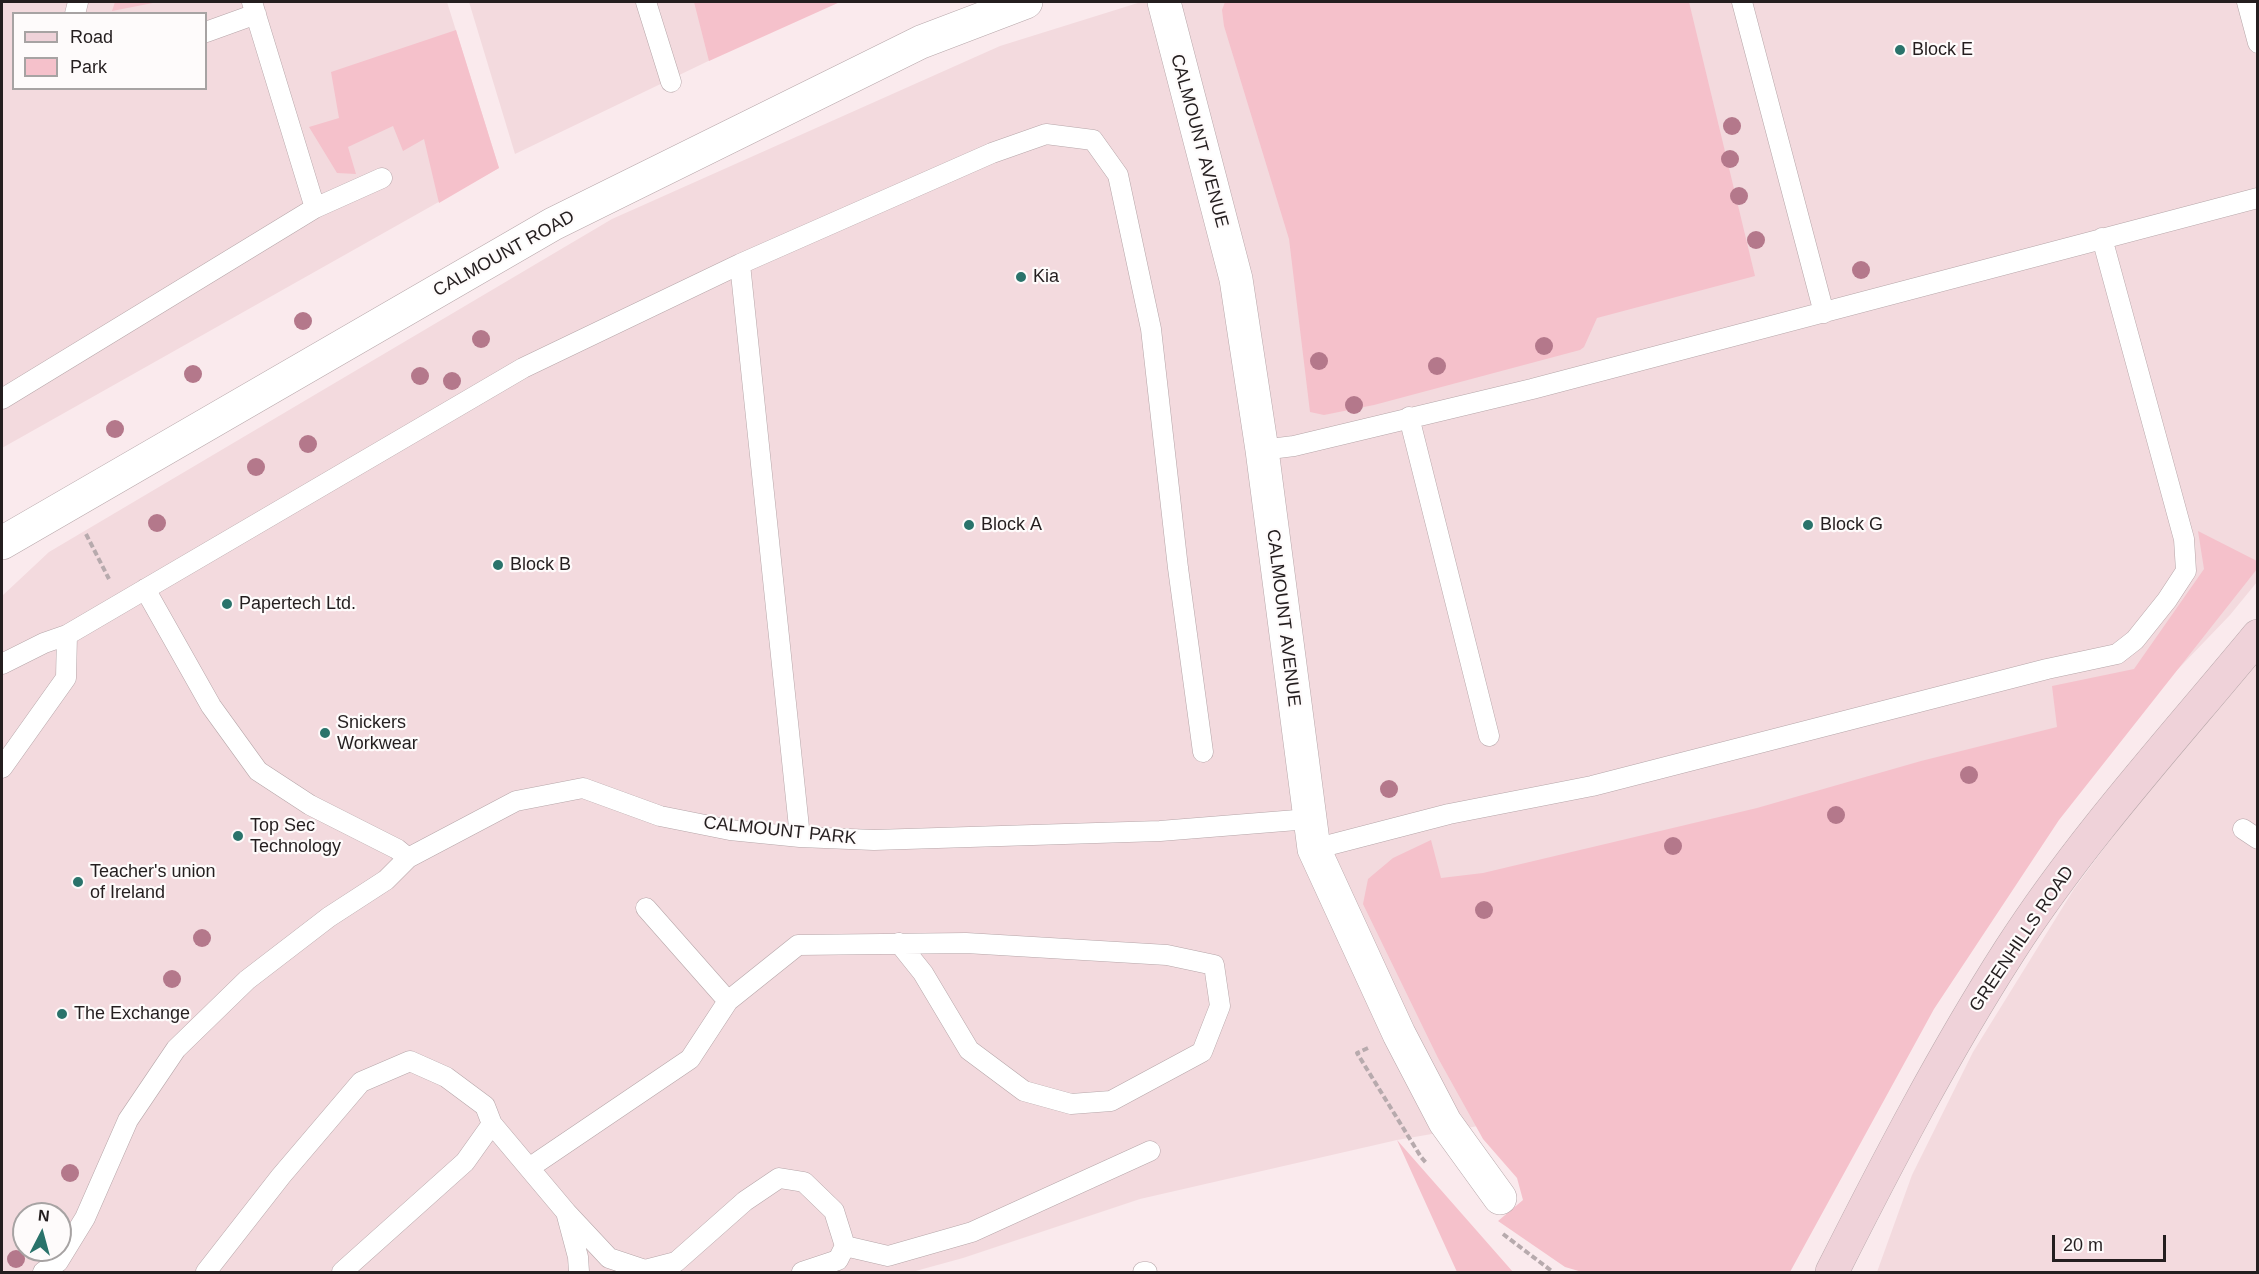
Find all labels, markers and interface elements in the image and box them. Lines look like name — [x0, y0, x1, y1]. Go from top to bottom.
legend — [12, 12, 207, 90]
text: Road — [70, 27, 113, 47]
place label: Block E — [1912, 39, 1973, 61]
marker: Block E — [1893, 43, 1907, 57]
street label: CALMOUNT AVENUE — [1165, 52, 1233, 230]
text: Park — [70, 57, 107, 77]
street label: CALMOUNT ROAD — [430, 206, 578, 302]
place label: Kia — [1033, 266, 1059, 288]
marker: Kia — [1014, 270, 1028, 284]
place label: Block A — [981, 514, 1042, 536]
place label: Block G — [1820, 514, 1883, 536]
marker: Block A — [962, 518, 976, 532]
marker: Block G — [1801, 518, 1815, 532]
street label: CALMOUNT AVENUE — [1261, 528, 1305, 708]
place label: Block B — [510, 554, 571, 576]
marker: Block B — [491, 558, 505, 572]
place label: Papertech Ltd. — [239, 593, 356, 615]
marker: Papertech Ltd. — [220, 597, 234, 611]
place label: Snickers Workwear — [337, 712, 418, 754]
marker: Snickers Workwear — [318, 726, 332, 740]
street label: CALMOUNT PARK — [702, 812, 858, 850]
place label: Top Sec Technology — [250, 815, 341, 858]
marker: Top Sec Technology — [231, 829, 245, 843]
place label: Teacher's union of Ireland — [90, 861, 216, 904]
street label: GREENHILLS ROAD — [1965, 862, 2079, 1016]
marker: Teacher's union of Ireland — [71, 875, 85, 889]
place label: The Exchange — [74, 1003, 190, 1025]
marker: The Exchange — [55, 1007, 69, 1021]
north arrow — [12, 1202, 72, 1262]
text: N — [37, 1207, 50, 1225]
scale bar — [2055, 1223, 2169, 1261]
text: 20 m — [2063, 1235, 2103, 1255]

